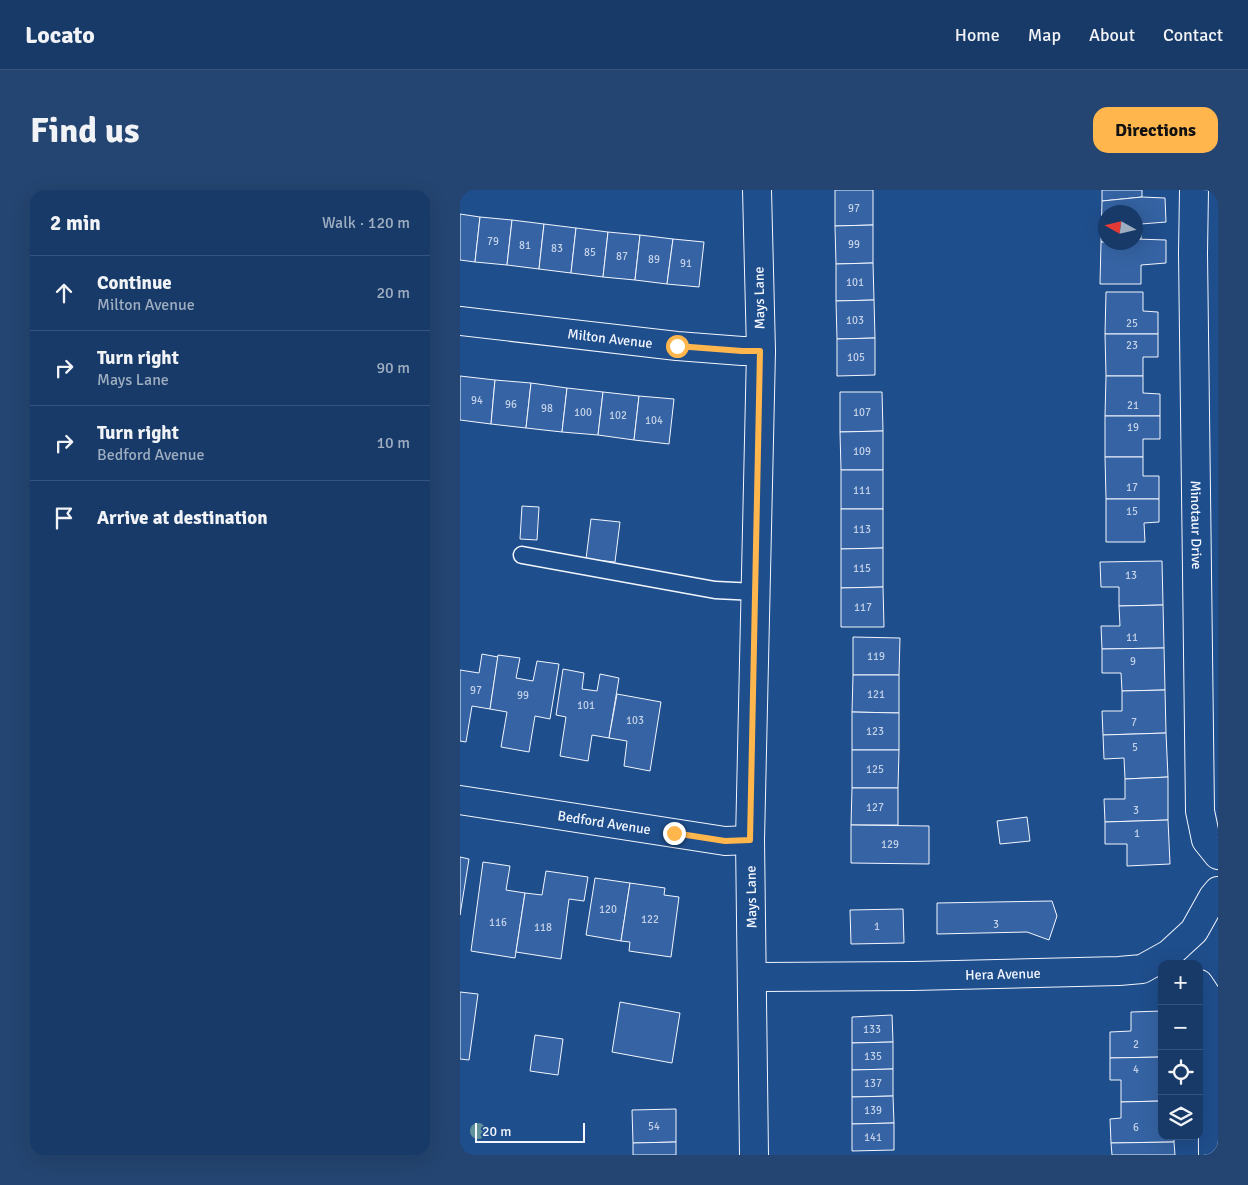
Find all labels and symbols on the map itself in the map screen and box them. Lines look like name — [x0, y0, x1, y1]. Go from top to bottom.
house number: 97 — [848, 202, 860, 215]
north arrow — [1098, 205, 1143, 250]
house number: 79 — [487, 235, 499, 248]
house number: 99 — [848, 238, 860, 251]
house number: 81 — [519, 239, 531, 252]
house number: 83 — [551, 242, 563, 255]
house number: 85 — [584, 246, 596, 259]
house number: 87 — [616, 250, 628, 263]
house number: 89 — [648, 253, 660, 266]
house number: 91 — [680, 257, 692, 270]
street label: Mays Lane — [750, 266, 769, 330]
house number: 101 — [846, 276, 864, 289]
house number: 103 — [846, 314, 864, 327]
house number: 25 — [1126, 317, 1138, 330]
street label: Milton Avenue — [566, 325, 653, 352]
route start — [666, 335, 689, 358]
house number: 23 — [1126, 339, 1138, 352]
house number: 105 — [847, 351, 865, 364]
house number: 94 — [471, 394, 483, 407]
house number: 96 — [505, 398, 517, 411]
house number: 21 — [1127, 399, 1139, 412]
house number: 98 — [541, 402, 553, 415]
house number: 100 — [574, 406, 592, 419]
house number: 107 — [853, 406, 871, 419]
house number: 102 — [609, 409, 627, 422]
house number: 104 — [645, 414, 663, 427]
house number: 19 — [1127, 421, 1139, 434]
house number: 109 — [853, 445, 871, 458]
street label: Minotaur Drive — [1187, 480, 1205, 570]
house number: 17 — [1126, 481, 1138, 494]
house number: 111 — [853, 484, 871, 497]
house number: 15 — [1126, 505, 1138, 518]
house number: 113 — [853, 523, 871, 536]
house number: 115 — [853, 562, 871, 575]
house number: 13 — [1125, 569, 1137, 582]
house number: 117 — [854, 601, 872, 614]
house number: 11 — [1126, 631, 1138, 644]
house number: 119 — [867, 650, 885, 663]
house number: 9 — [1130, 655, 1136, 668]
house number: 97 — [470, 684, 482, 697]
house number: 121 — [867, 688, 885, 701]
house number: 99 — [517, 689, 529, 702]
house number: 101 — [577, 699, 595, 712]
house number: 103 — [626, 714, 644, 727]
house number: 7 — [1131, 716, 1137, 729]
house number: 123 — [866, 725, 884, 738]
house number: 5 — [1132, 741, 1138, 754]
house number: 125 — [866, 763, 884, 776]
house number: 127 — [866, 801, 884, 814]
house number: 3 — [1133, 804, 1139, 817]
street label: Bedford Avenue — [556, 807, 652, 838]
route end — [663, 822, 686, 845]
house number: 1 — [1134, 827, 1140, 840]
house number: 129 — [881, 838, 899, 851]
street label: Mays Lane — [742, 865, 761, 929]
house number: 120 — [599, 903, 617, 916]
house number: 122 — [641, 913, 659, 926]
house number: 116 — [489, 916, 507, 929]
house number: 3 — [993, 918, 999, 931]
house number: 1 — [874, 920, 880, 933]
house number: 118 — [534, 921, 552, 934]
street label: Hera Avenue — [965, 965, 1041, 984]
house number: 133 — [863, 1023, 881, 1036]
house number: 2 — [1133, 1038, 1139, 1051]
house number: 135 — [864, 1050, 882, 1063]
house number: 4 — [1133, 1063, 1139, 1076]
house number: 137 — [864, 1077, 882, 1090]
house number: 139 — [864, 1104, 882, 1117]
scale bar — [475, 1120, 585, 1143]
house number: 54 — [648, 1120, 660, 1133]
house number: 6 — [1133, 1121, 1139, 1134]
house number: 141 — [864, 1131, 882, 1144]

